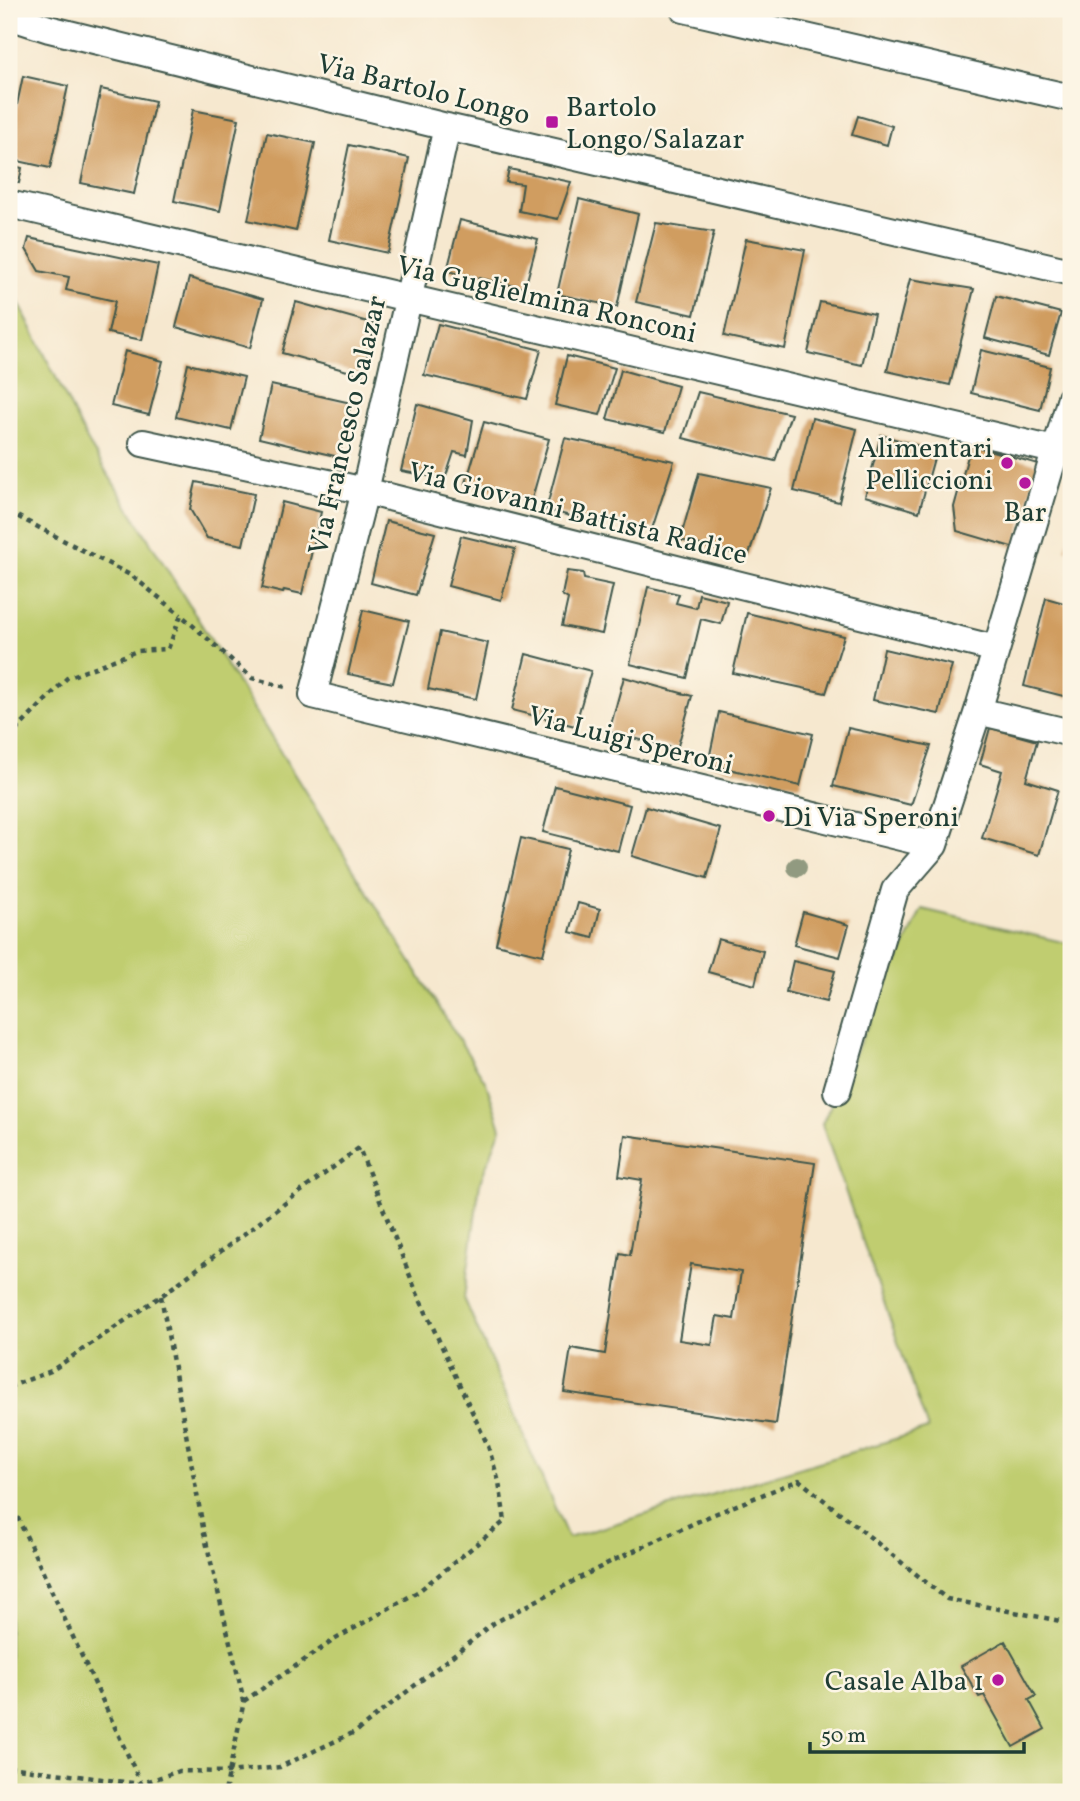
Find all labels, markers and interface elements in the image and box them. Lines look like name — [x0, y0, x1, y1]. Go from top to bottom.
street label: Via Bartolo Longo — [313, 45, 534, 136]
place label: Bartolo Longo/Salazar — [566, 89, 744, 160]
marker: Bartolo Longo/Salazar — [544, 114, 560, 130]
street label: Via Guglielmina Ronconi — [392, 247, 700, 354]
street label: Via Francesco Salazar — [300, 292, 397, 559]
place label: Alimentari Pelliccioni — [858, 430, 993, 501]
street label: Via Giovanni Battista Radice — [403, 453, 751, 576]
marker: Alimentari Pelliccioni — [999, 455, 1015, 471]
marker: Bar — [1017, 475, 1033, 491]
place label: Bar — [1003, 494, 1047, 533]
street label: Via Luigi Speroni — [524, 697, 737, 786]
place label: Di Via Speroni — [783, 799, 959, 838]
marker: Di Via Speroni — [761, 808, 777, 824]
place label: Casale Alba 1 — [825, 1663, 984, 1702]
marker: Casale Alba 1 — [990, 1672, 1006, 1688]
scale bar — [810, 1710, 1024, 1754]
text: 50 m — [821, 1722, 866, 1751]

